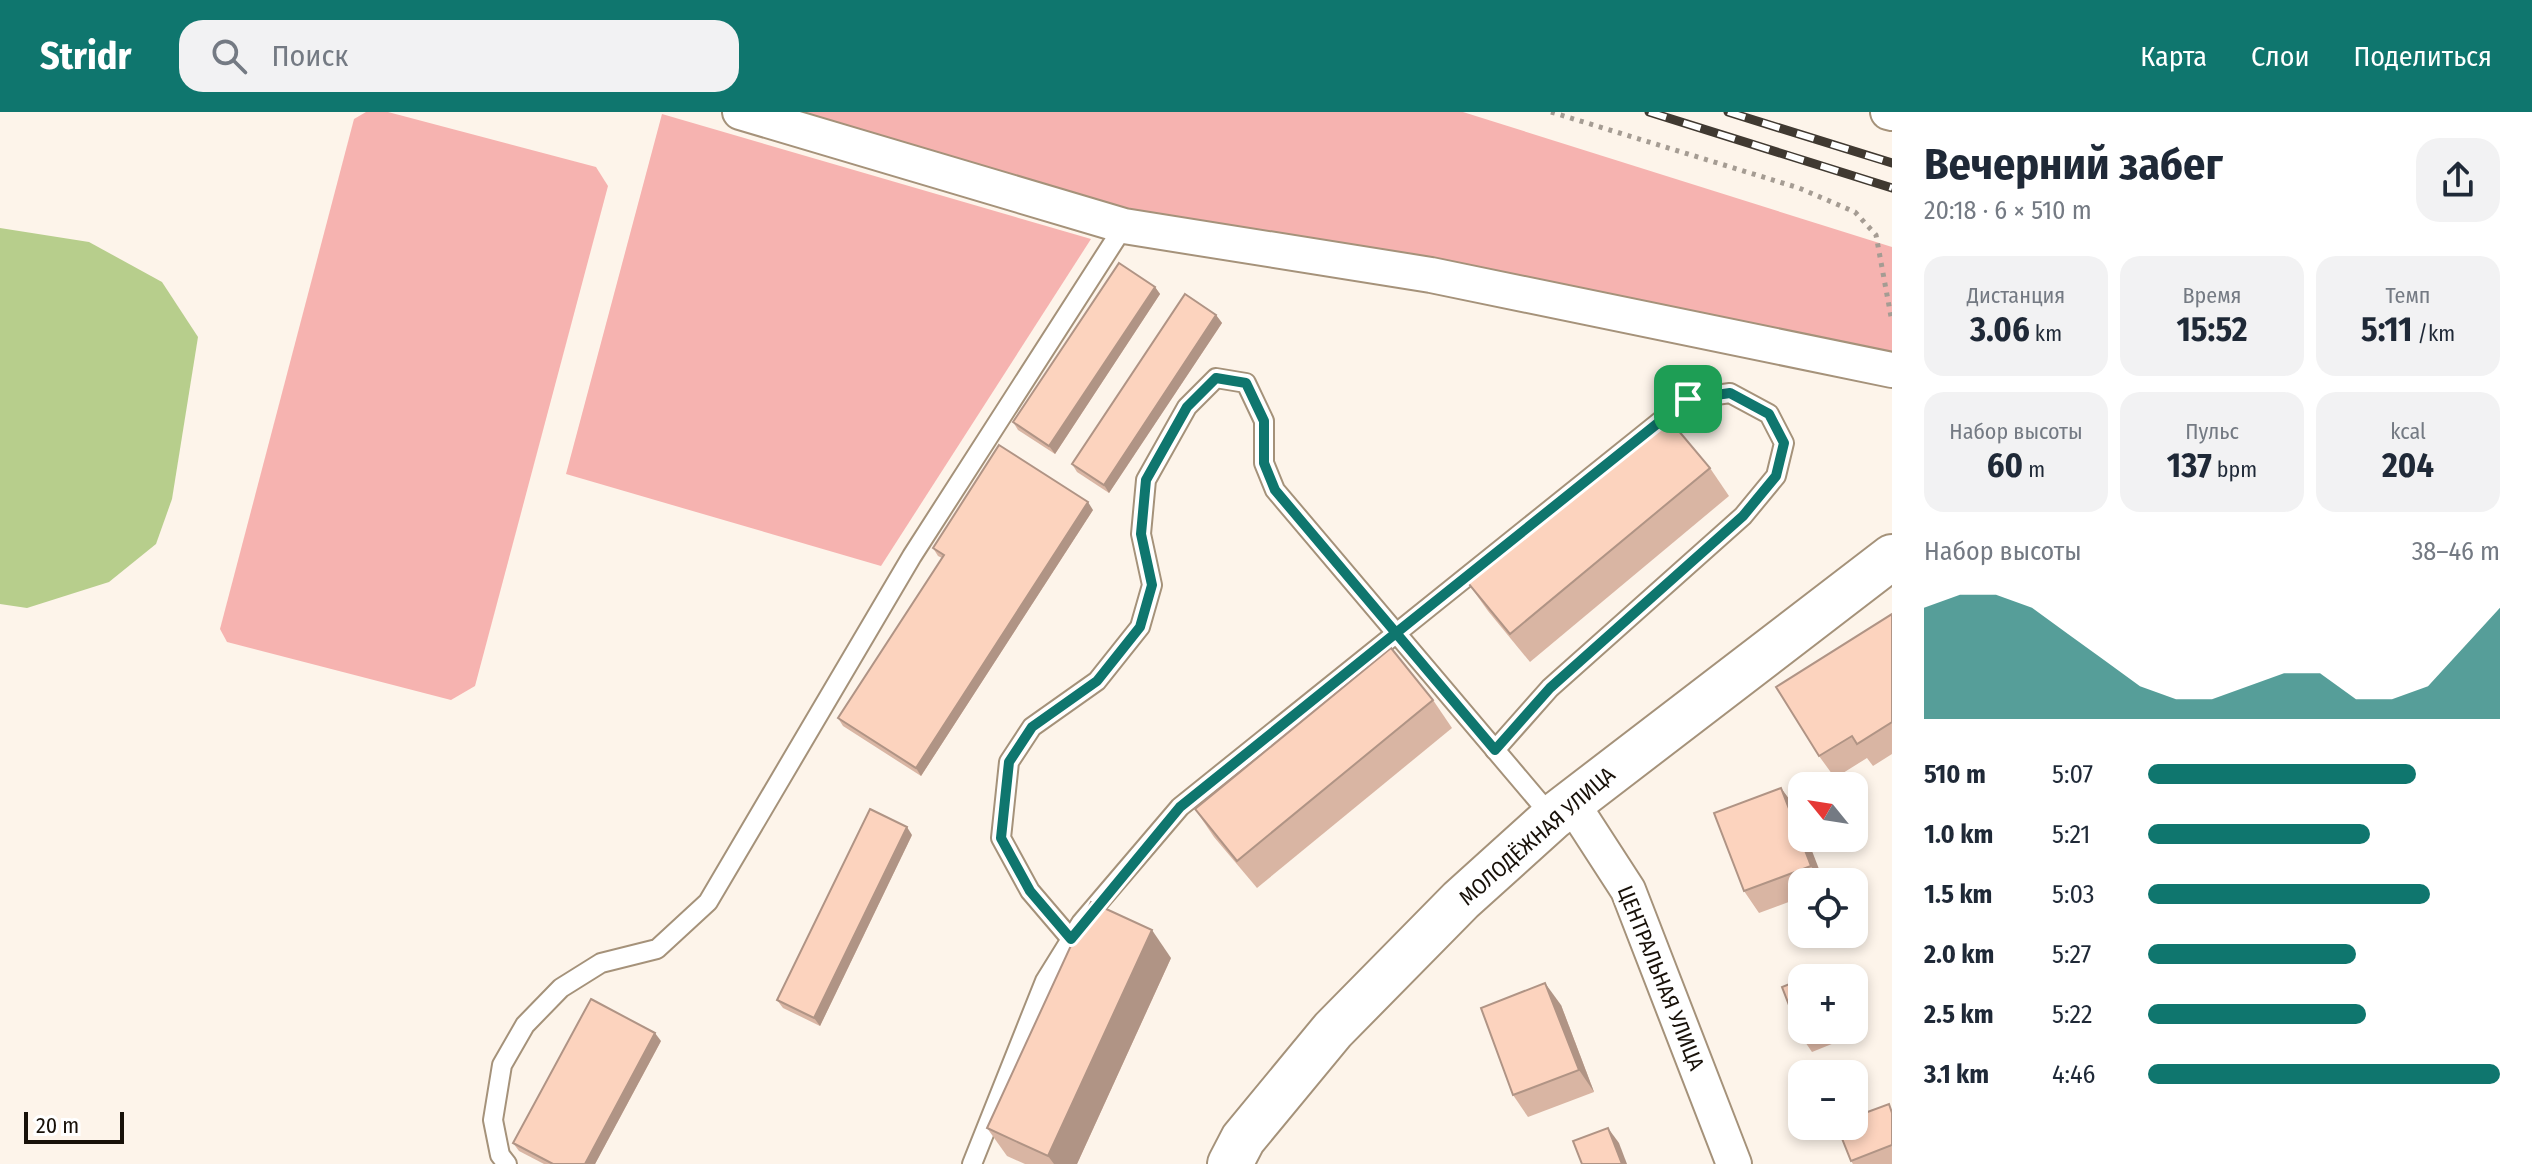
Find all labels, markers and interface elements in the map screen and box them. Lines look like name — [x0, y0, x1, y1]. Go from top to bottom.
search box — [179, 20, 739, 92]
text: Stridr — [40, 33, 131, 79]
icon: search — [207, 34, 251, 78]
text: Поиск — [271, 38, 348, 74]
text: Карта — [2140, 40, 2207, 73]
text: Слои — [2251, 40, 2309, 73]
text: Поделиться — [2353, 40, 2492, 73]
text: Вечерний забег — [1924, 138, 2223, 191]
button: share — [2416, 138, 2500, 222]
text: 20:18 · 6 × 510 m — [1924, 195, 2092, 226]
text: Дистанция — [1967, 282, 2065, 309]
text: Время — [2183, 282, 2241, 309]
text: Темп — [2386, 282, 2430, 309]
text: 3.06 — [1970, 309, 2030, 350]
text: 15:52 — [2176, 309, 2248, 350]
text: 5:11 — [2361, 309, 2412, 350]
text: km — [2030, 320, 2062, 347]
text: /km — [2412, 320, 2455, 347]
pin — [1654, 365, 1722, 433]
icon: arrive — [1666, 377, 1710, 421]
text: Набор высоты — [1949, 418, 2083, 445]
text: Пульс — [2185, 418, 2239, 445]
text: kcal — [2390, 418, 2426, 445]
text: 60 — [1987, 445, 2023, 486]
text: 137 — [2167, 445, 2212, 486]
text: 204 — [2382, 445, 2434, 486]
text: m — [2023, 456, 2045, 483]
text: bpm — [2212, 456, 2257, 483]
text: Набор высоты — [1924, 536, 2082, 567]
text: 38–46 m — [2412, 536, 2500, 567]
text: 510 m — [1924, 759, 1986, 790]
text: 5:07 — [2052, 759, 2093, 790]
street label: МОЛОДЁЖНАЯ УЛИЦА — [1454, 761, 1621, 911]
north arrow — [1788, 772, 1868, 852]
map controls — [1788, 772, 1868, 1140]
text: 1.0 km — [1924, 819, 1993, 850]
text: 5:21 — [2052, 819, 2090, 850]
button: locate — [1788, 868, 1868, 948]
text: 1.5 km — [1924, 879, 1992, 910]
text: 5:03 — [2052, 879, 2094, 910]
street label: ЦЕНТРАЛЬНАЯ УЛИЦА — [1612, 882, 1711, 1075]
text: 2.0 km — [1924, 939, 1994, 970]
text: 5:27 — [2052, 939, 2091, 970]
button: + — [1788, 964, 1868, 1044]
text: 2.5 km — [1924, 999, 1994, 1030]
text: 5:22 — [2052, 999, 2092, 1030]
text: 3.1 km — [1924, 1059, 1989, 1090]
text: 4:46 — [2052, 1059, 2095, 1090]
button: − — [1788, 1060, 1868, 1140]
scale bar — [24, 1108, 124, 1144]
text: 20 m — [36, 1112, 79, 1139]

